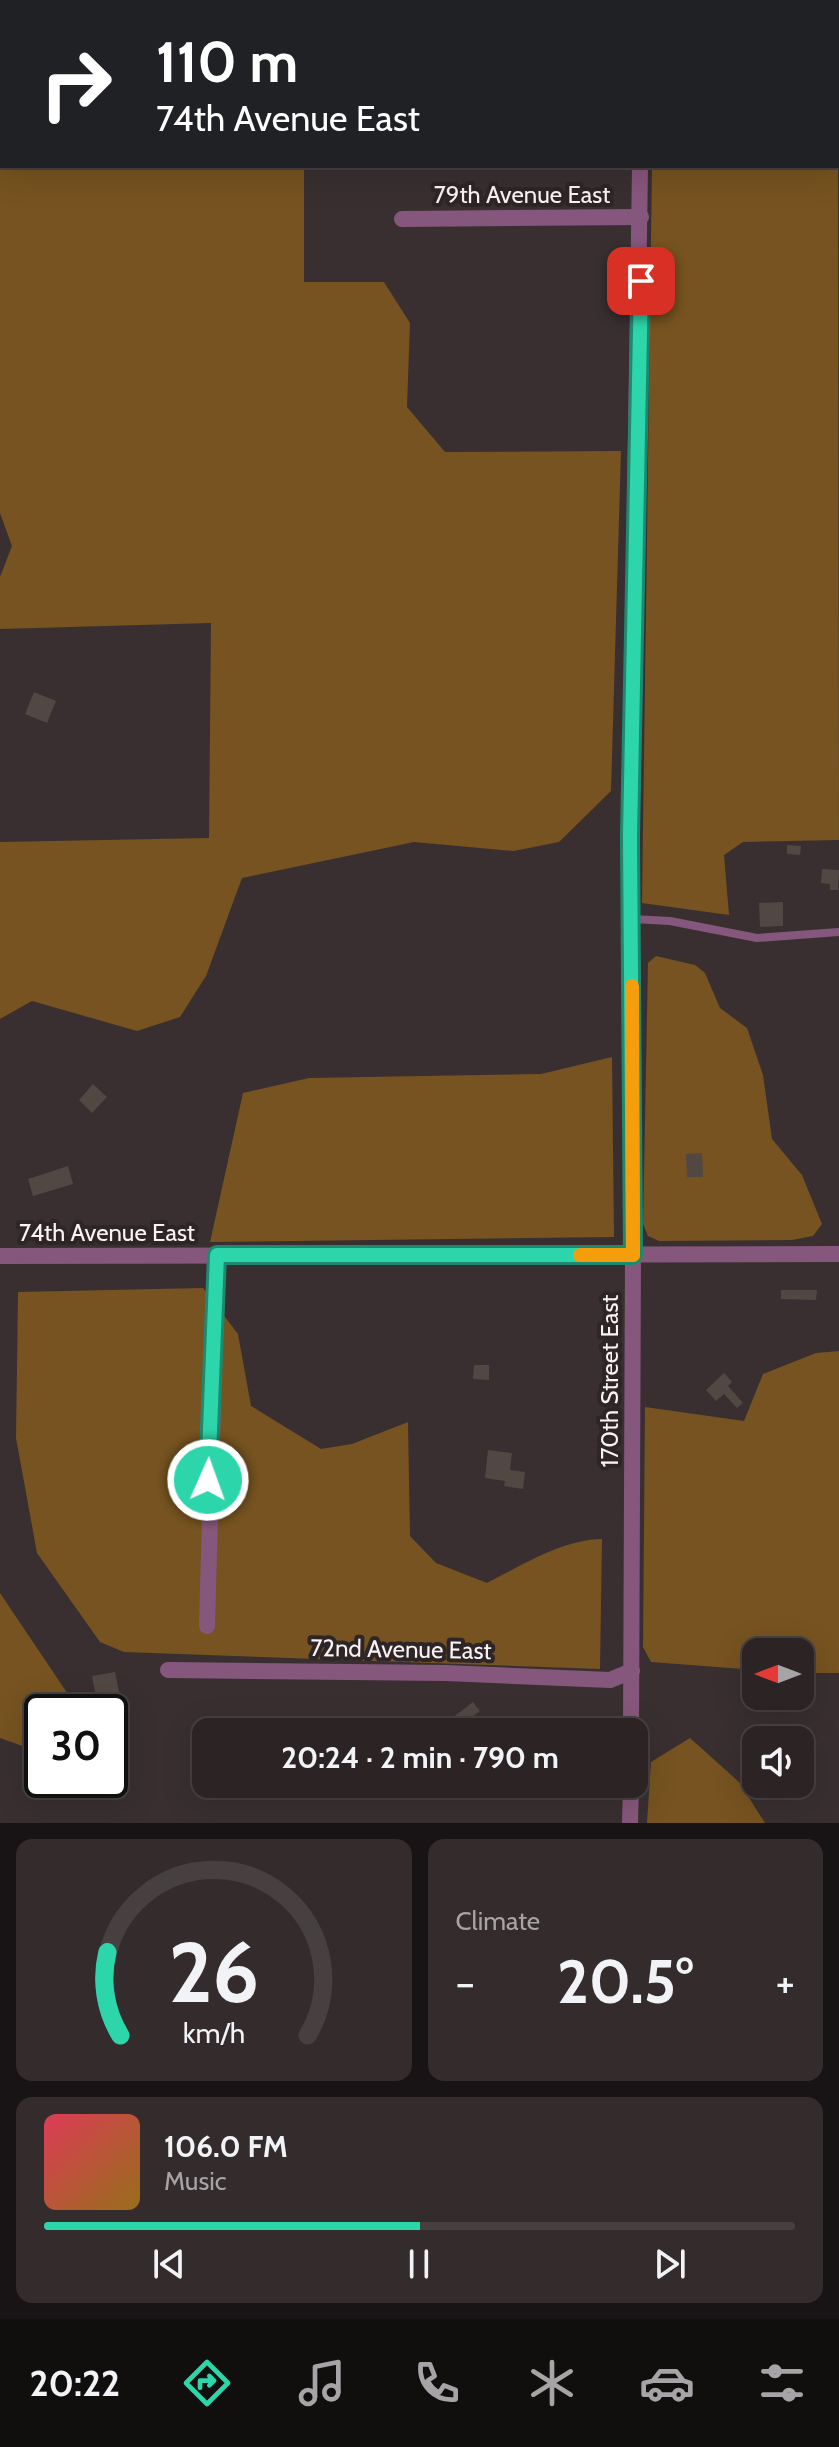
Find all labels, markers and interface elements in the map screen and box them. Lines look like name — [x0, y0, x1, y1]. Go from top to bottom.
text: 110 m — [156, 28, 298, 96]
icon: right — [24, 32, 128, 136]
text: 74th Avenue East — [156, 96, 420, 140]
street label: 79th Avenue East — [434, 180, 610, 209]
pin — [607, 247, 675, 315]
icon: arrive — [619, 259, 663, 303]
street label: 74th Avenue East — [19, 1218, 195, 1247]
street label: 170th Street East — [595, 1295, 624, 1467]
position arrow — [166, 1438, 250, 1522]
street label: 72nd Avenue East — [310, 1633, 492, 1665]
north arrow — [742, 1638, 814, 1710]
map controls — [742, 1638, 814, 1798]
speed limit sign: 30 — [24, 1694, 128, 1798]
button: sound — [742, 1726, 814, 1798]
text: 20:24 · 2 min · 790 m — [281, 1739, 559, 1776]
text: Climate — [456, 1905, 540, 1937]
text: 26 — [168, 1922, 259, 2023]
text: 20.5° — [557, 1945, 693, 2018]
text: − — [456, 1956, 475, 2009]
text: + — [776, 1956, 795, 2009]
text: km/h — [182, 2015, 245, 2050]
text: 106.0 FM — [164, 2128, 288, 2165]
text: Music — [164, 2165, 227, 2197]
icon: previous — [147, 2242, 191, 2286]
icon: pause — [397, 2242, 441, 2286]
icon: next — [648, 2242, 692, 2286]
icon: directions — [179, 2355, 235, 2411]
icon: music — [294, 2355, 350, 2411]
icon: phone — [409, 2355, 465, 2411]
icon: climate — [524, 2355, 580, 2411]
icon: car — [639, 2355, 695, 2411]
icon: filters — [754, 2355, 810, 2411]
text: 20:22 — [29, 2361, 120, 2405]

